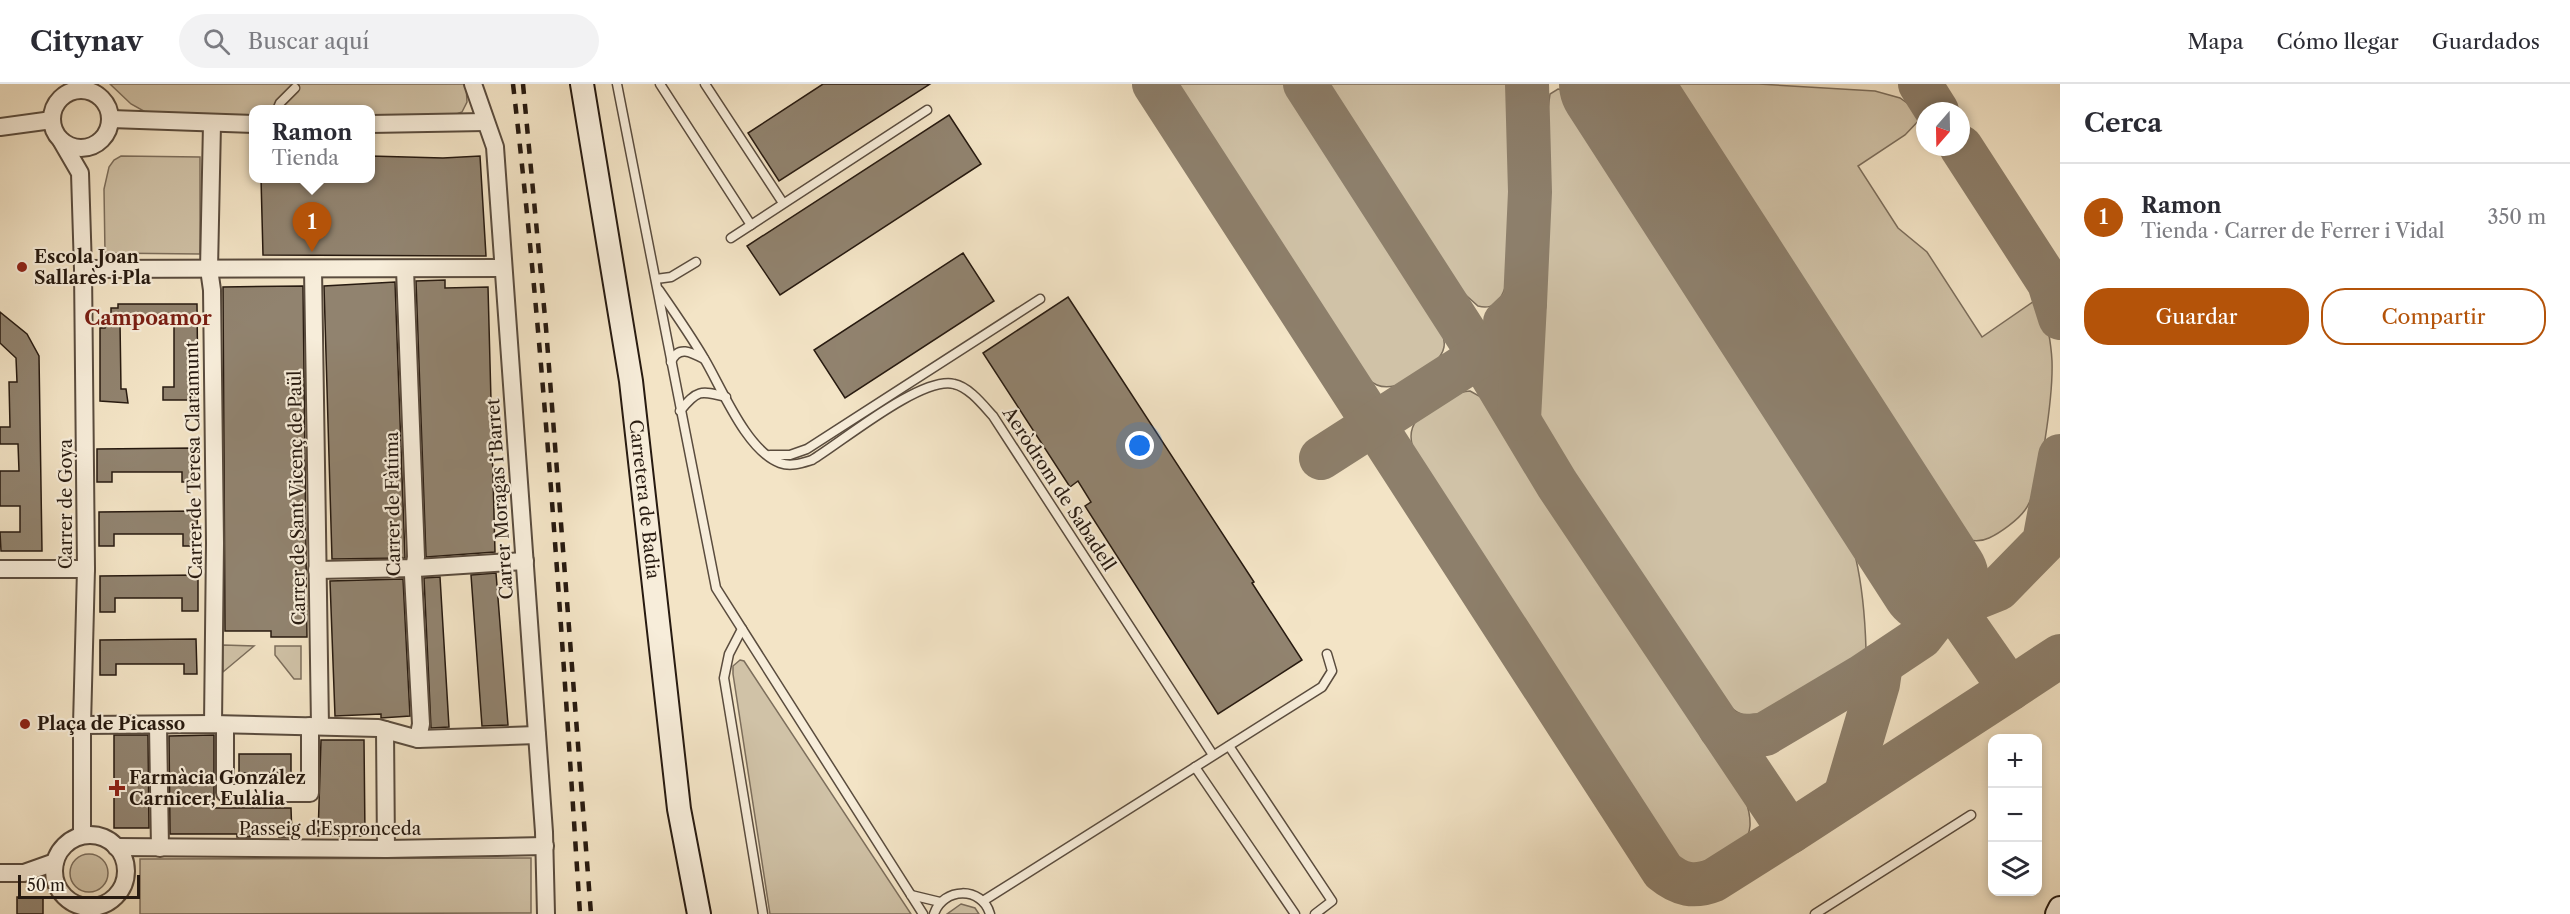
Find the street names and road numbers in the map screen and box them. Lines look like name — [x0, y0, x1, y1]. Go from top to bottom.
street label: Carrer de Teresa Claramunt — [181, 340, 207, 579]
street label: Carrer de Sant Vicenç de Paül — [284, 370, 310, 626]
street label: Carrer Moragas i Barret — [482, 397, 518, 600]
street label: Aeròdrom de Sabadell — [997, 402, 1120, 575]
street label: Carretera de Badia — [624, 418, 664, 581]
street label: Carrer de Fàtima — [381, 431, 405, 577]
street label: Carrer de Goya — [55, 438, 77, 569]
street label: Passeig d'Espronceda — [239, 818, 422, 840]

